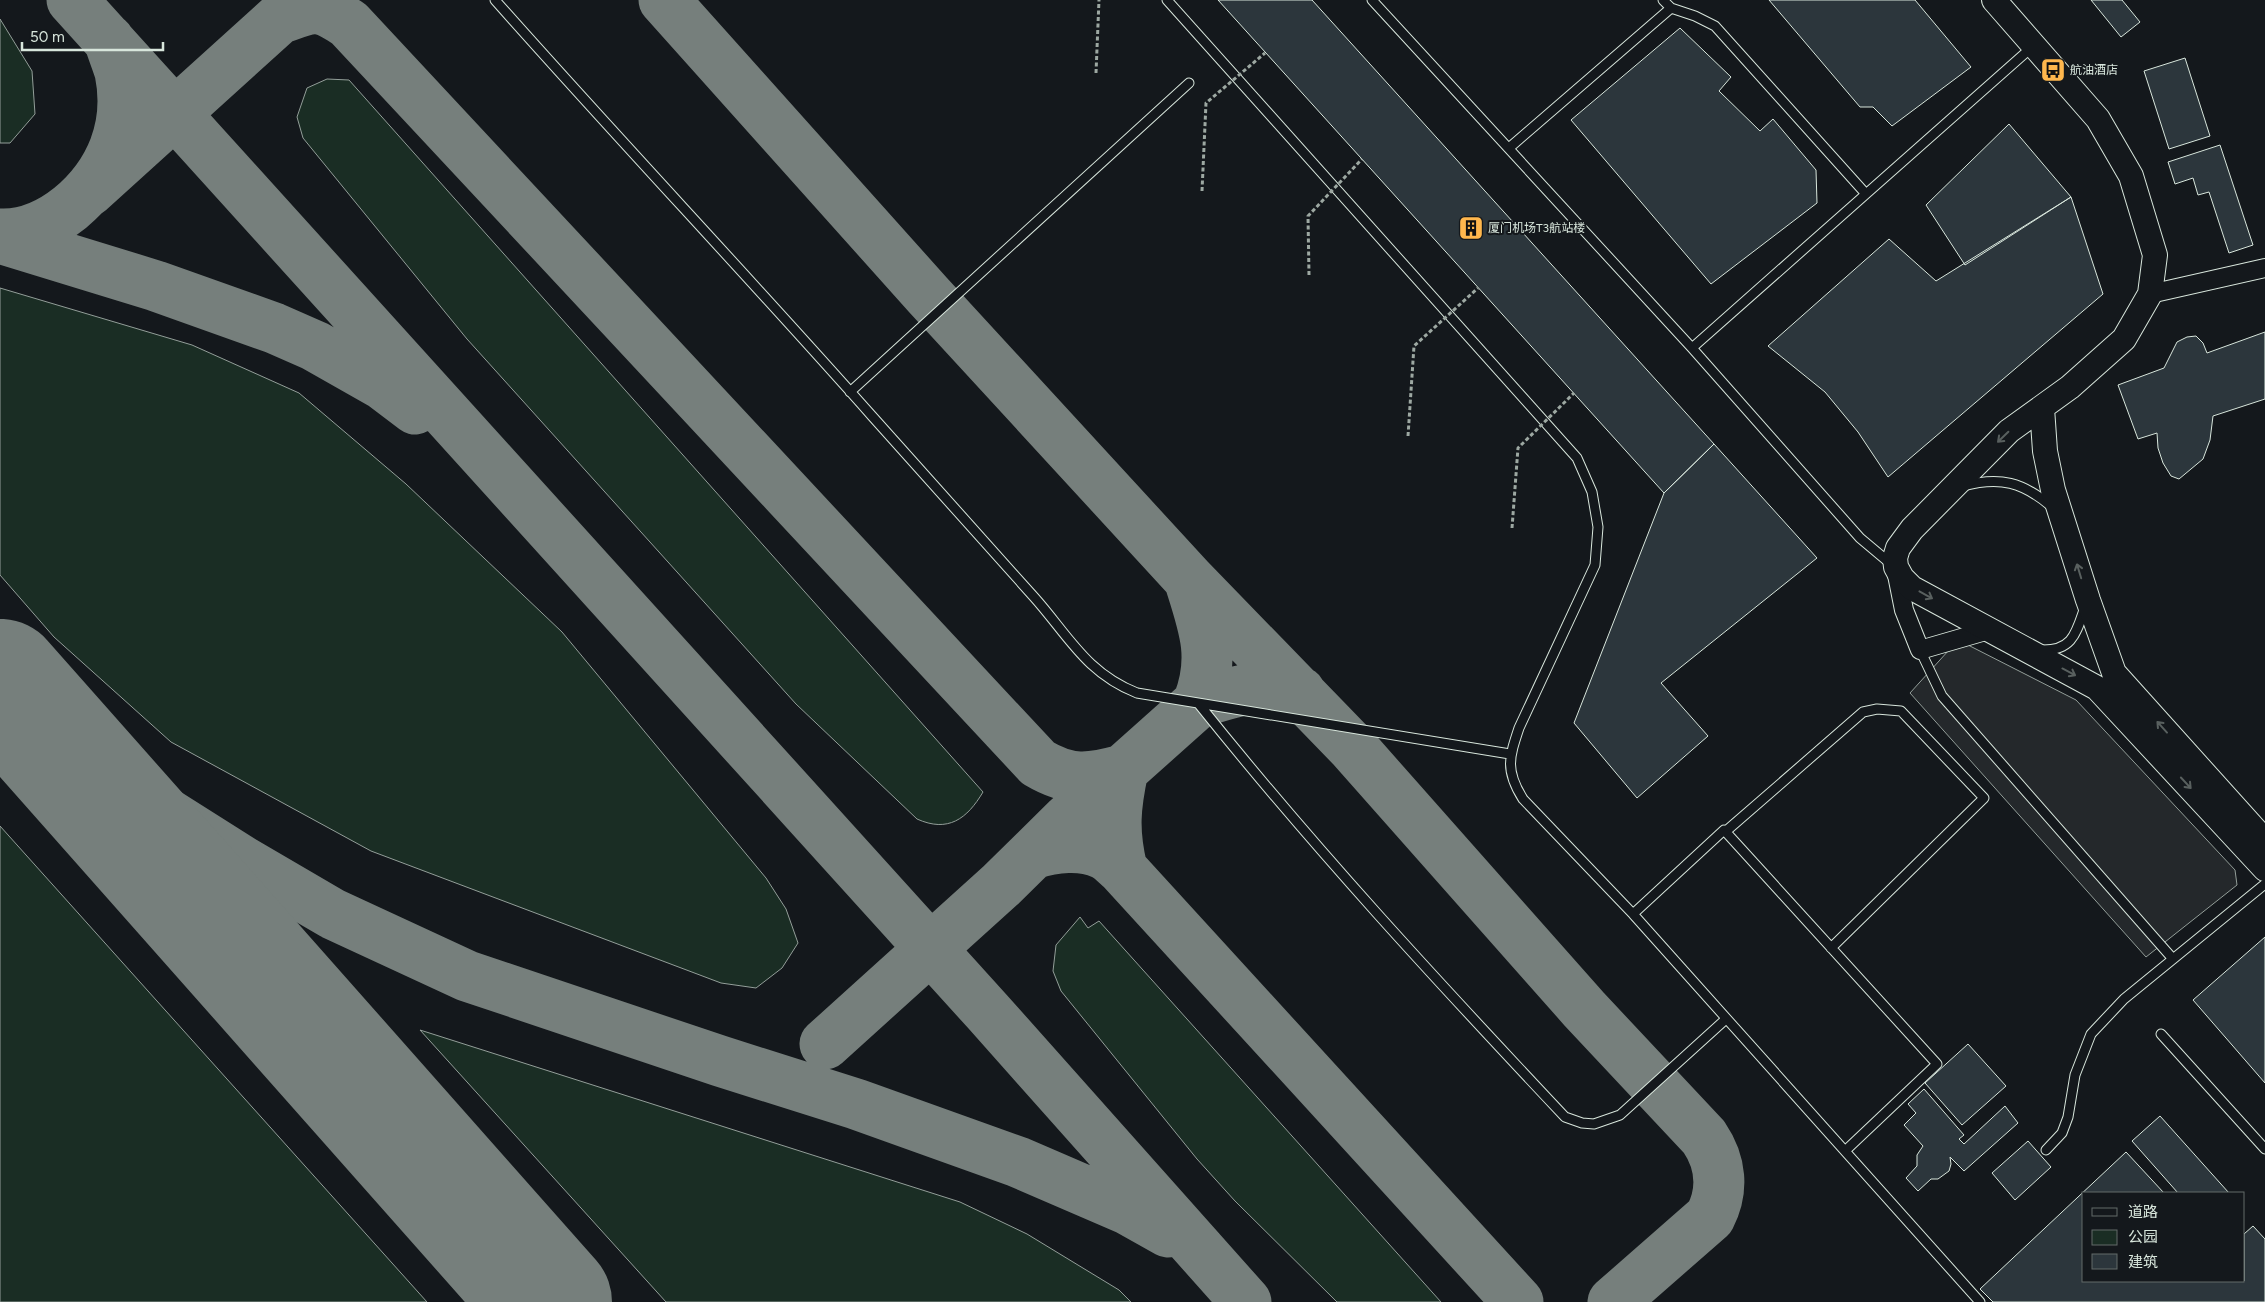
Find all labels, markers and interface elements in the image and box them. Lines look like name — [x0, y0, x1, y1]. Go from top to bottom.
scale bar — [22, 20, 164, 52]
text: 50 m — [30, 28, 65, 46]
bus stop icon: 航油酒店 — [2040, 57, 2066, 83]
place label: 航油酒店 — [2070, 63, 2118, 77]
building icon: 厦门机场T3航站楼 — [1458, 215, 1484, 241]
place label: 厦门机场T3航站楼 — [1488, 221, 1585, 235]
one-way arrow — [1997, 431, 2010, 443]
one-way arrow — [2073, 563, 2083, 579]
one-way arrow — [1918, 591, 1932, 601]
one-way arrow — [2061, 668, 2075, 678]
one-way arrow — [2156, 720, 2168, 733]
one-way arrow — [2180, 777, 2191, 790]
legend — [2082, 1192, 2245, 1282]
text: 道路 — [2128, 1203, 2158, 1221]
text: 公园 — [2128, 1228, 2158, 1246]
text: 建筑 — [2128, 1253, 2158, 1271]

